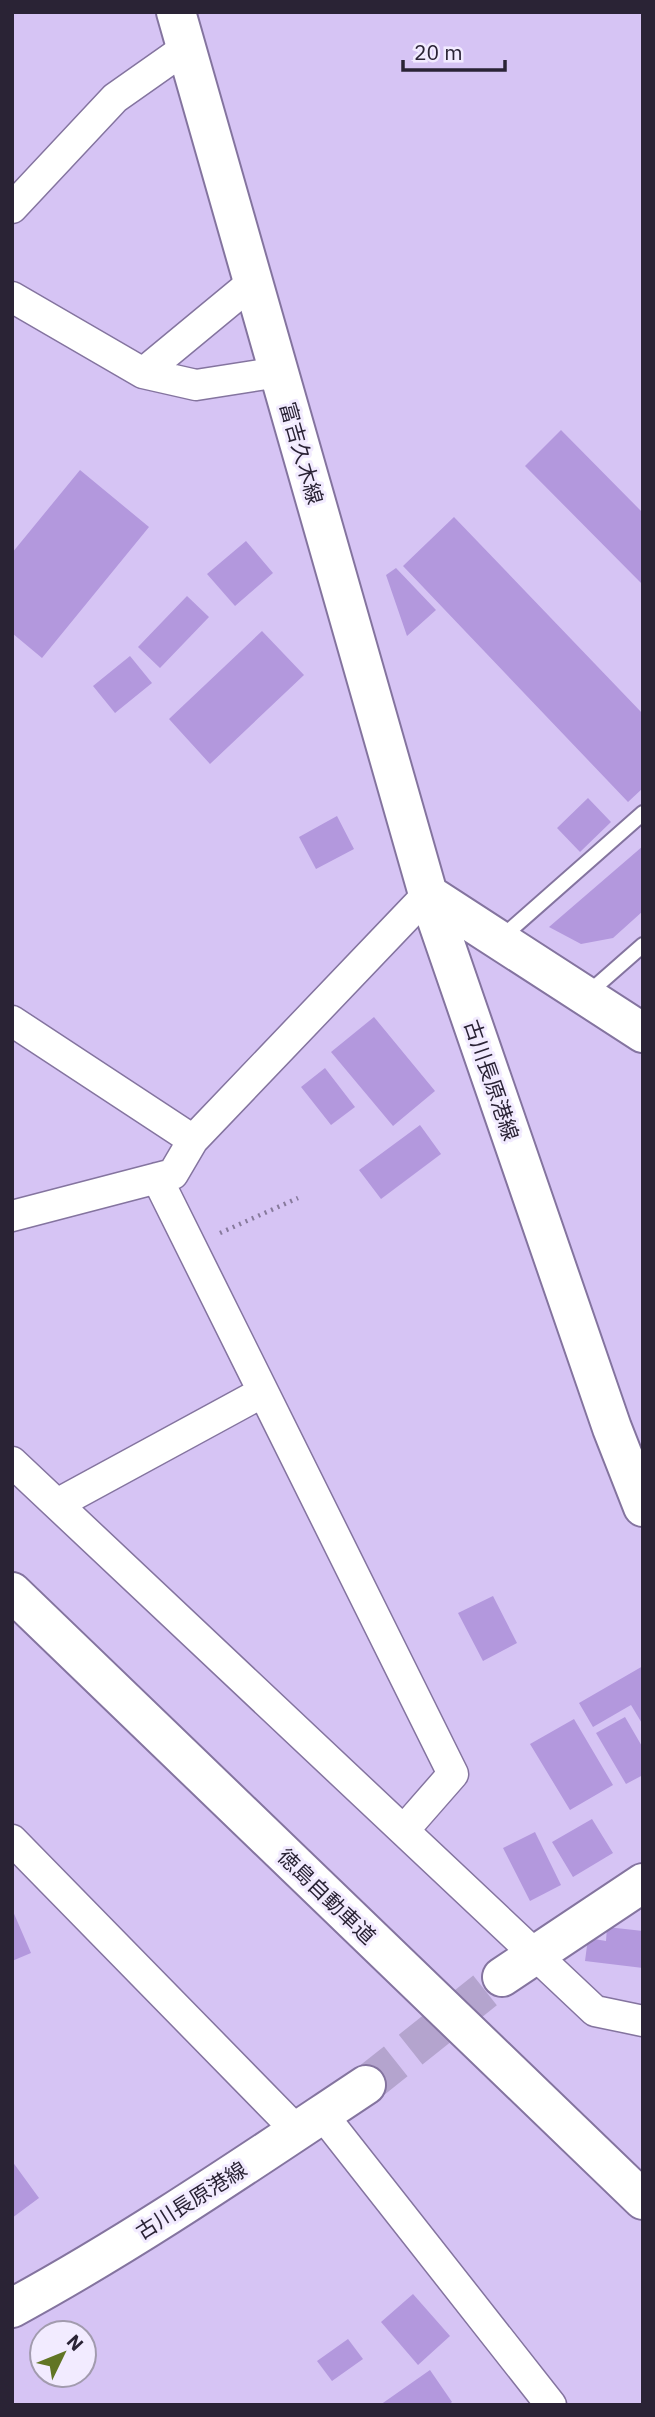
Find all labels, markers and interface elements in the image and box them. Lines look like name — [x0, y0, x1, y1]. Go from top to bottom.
scale bar — [403, 28, 504, 72]
text: 20 m — [414, 38, 463, 66]
street label: 富吉久木線 — [274, 399, 330, 507]
street label: 古川長原港線 — [458, 1016, 526, 1144]
street label: 徳島自動車道 — [272, 1842, 382, 1950]
street label: 古川長原港線 — [130, 2155, 252, 2245]
north arrow — [28, 2319, 98, 2389]
text: N — [62, 2329, 89, 2356]

